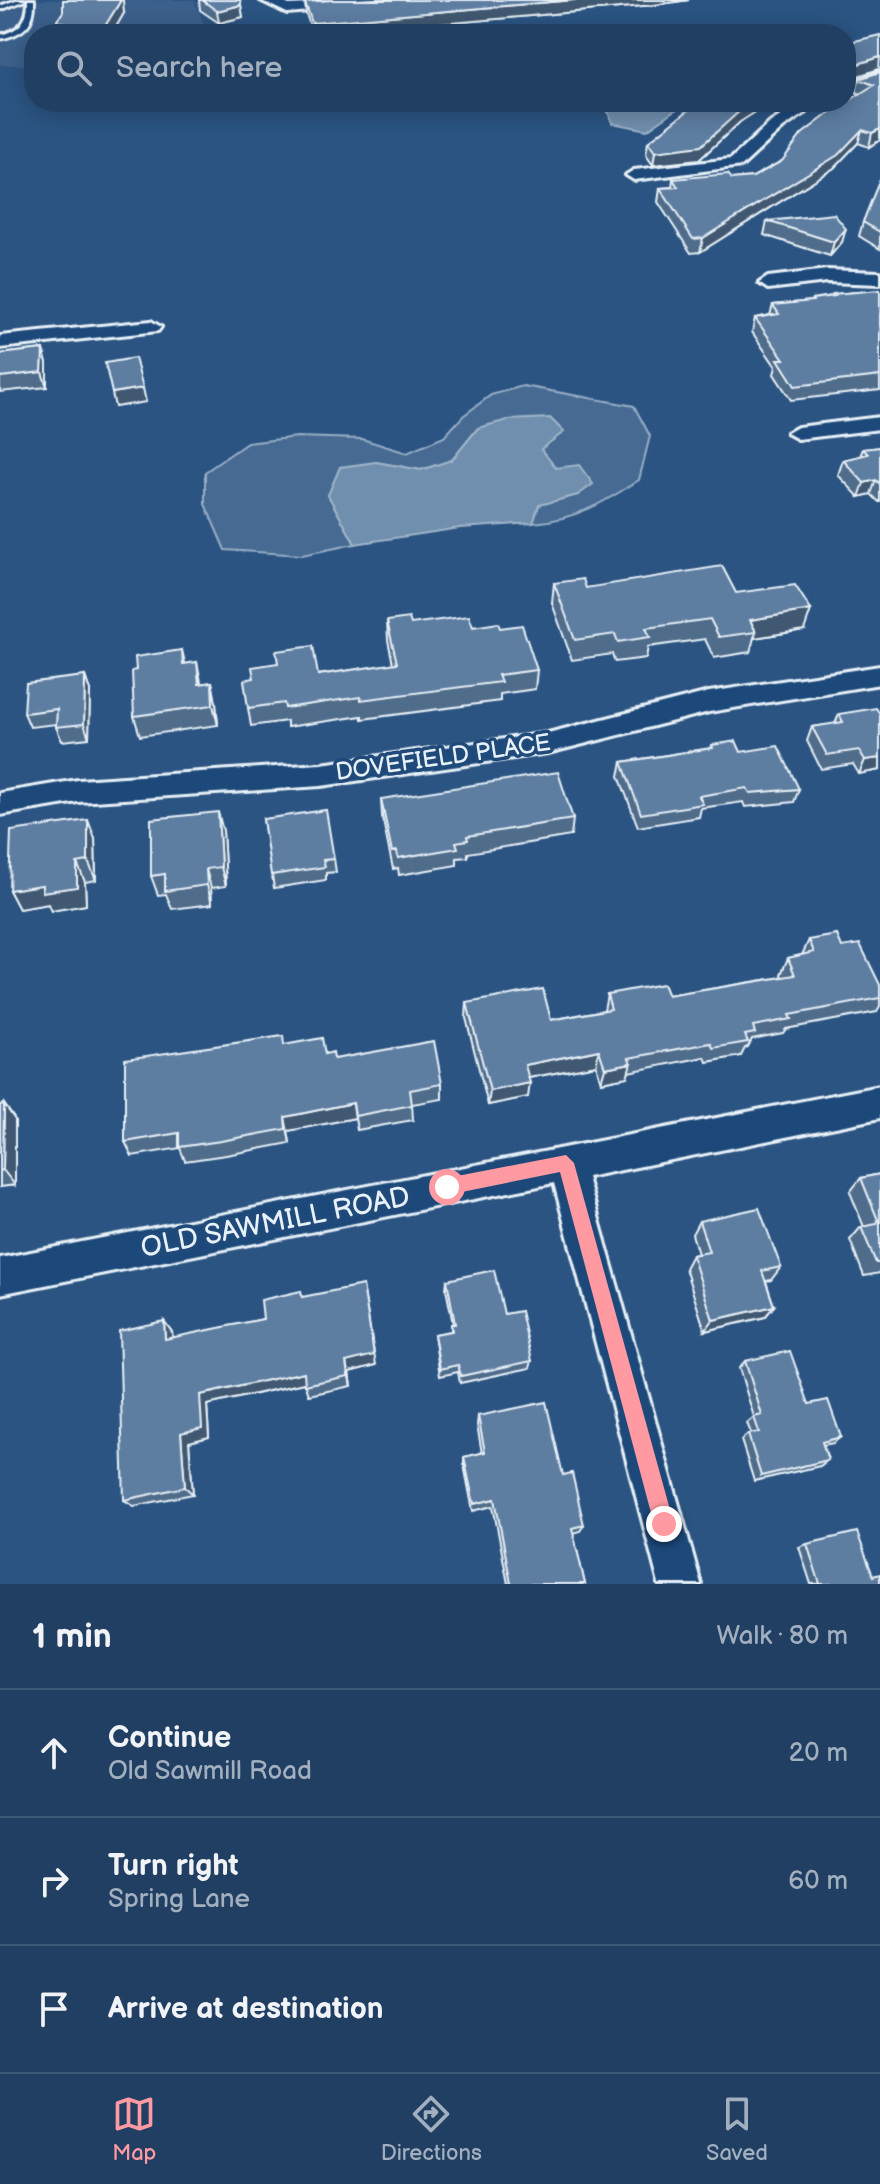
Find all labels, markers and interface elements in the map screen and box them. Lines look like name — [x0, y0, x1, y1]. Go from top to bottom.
search box — [24, 24, 856, 112]
icon: search — [52, 46, 96, 90]
text: Search here — [116, 50, 282, 86]
street label: DOVEFIELD PLACE — [334, 728, 552, 787]
route start — [429, 1169, 465, 1205]
street label: OLD SAWMILL ROAD — [138, 1180, 413, 1265]
route end — [646, 1506, 682, 1542]
text: 1 min — [32, 1616, 112, 1657]
text: Walk · 80 m — [717, 1621, 848, 1652]
text: Continue — [108, 1720, 231, 1756]
icon: ahead — [32, 1731, 76, 1775]
text: 20 m — [789, 1738, 848, 1769]
text: Old Sawmill Road — [108, 1756, 312, 1787]
text: Turn right — [108, 1848, 239, 1884]
icon: right — [32, 1859, 76, 1903]
text: 60 m — [788, 1866, 848, 1897]
text: Spring Lane — [108, 1884, 250, 1915]
icon: arrive — [32, 1987, 76, 2031]
text: Arrive at destination — [108, 1991, 384, 2027]
tab: Map — [112, 2092, 156, 2167]
tab: Directions — [381, 2092, 482, 2167]
tab: Saved — [706, 2092, 768, 2167]

